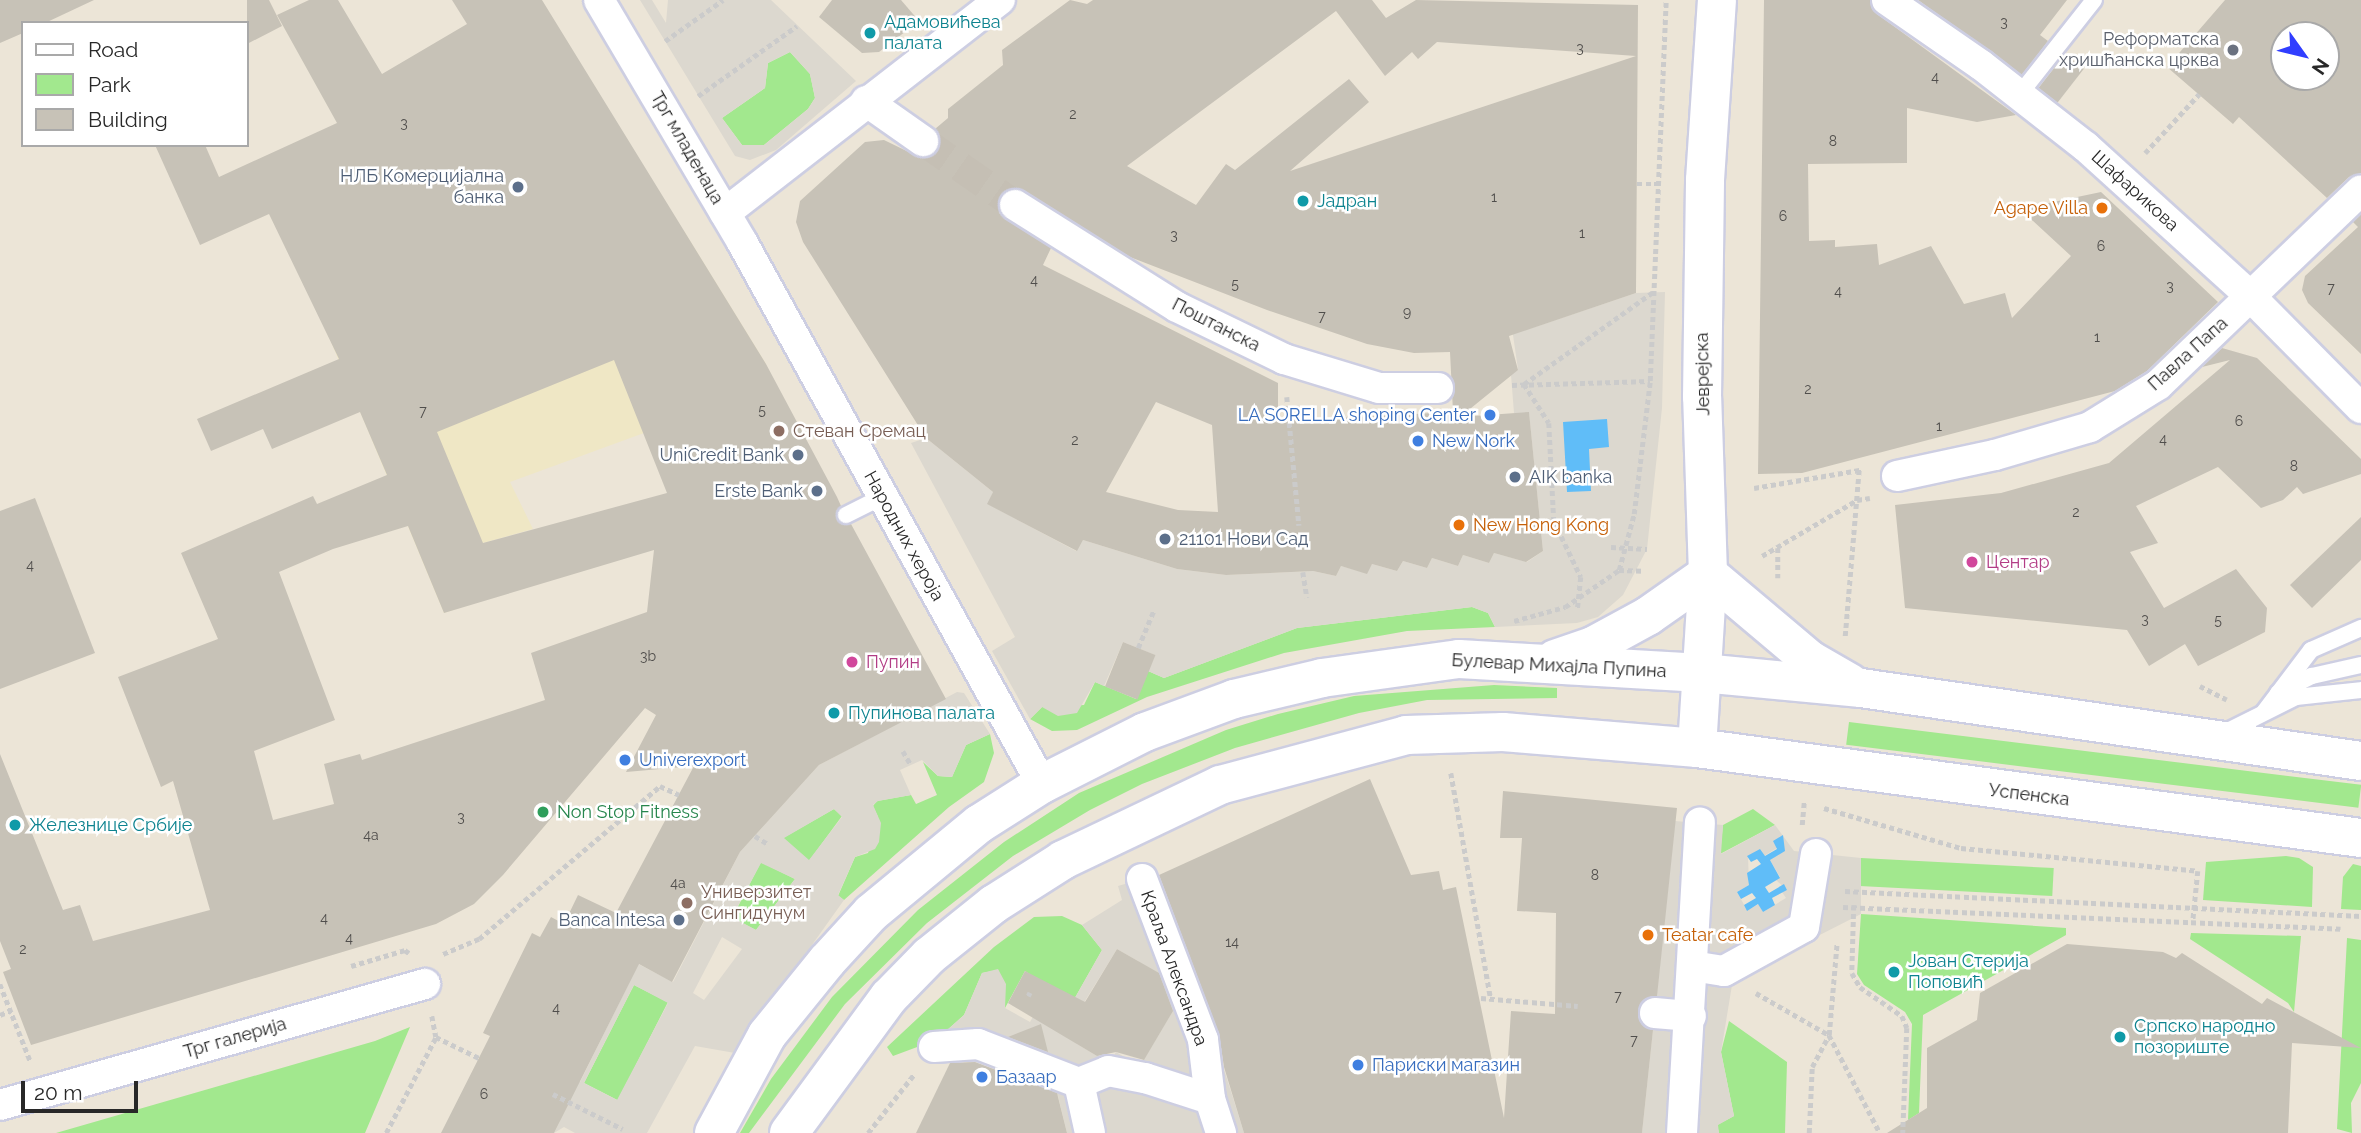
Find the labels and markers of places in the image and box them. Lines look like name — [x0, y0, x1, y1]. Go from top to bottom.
place label: Адамовићева палата — [884, 12, 1001, 54]
marker: Адамовићева палата — [862, 25, 878, 41]
place label: Реформатска хришћанска црква — [2059, 29, 2219, 72]
marker: Реформатска хришћанска црква — [2225, 42, 2241, 58]
place label: НЛБ Комерцијална банка — [340, 166, 504, 208]
marker: НЛБ Комерцијална банка — [510, 179, 526, 195]
place label: Јадран — [1317, 190, 1377, 212]
marker: Јадран — [1295, 193, 1311, 209]
place label: Agape Villa — [1993, 197, 2088, 219]
marker: Agape Villa — [2094, 200, 2110, 216]
place label: LA SORELLA shoping Center — [1237, 404, 1476, 426]
marker: LA SORELLA shoping Center — [1482, 407, 1498, 423]
place label: Стеван Сремац — [793, 420, 926, 442]
marker: Стеван Сремац — [771, 423, 787, 439]
place label: New Nork — [1432, 430, 1516, 452]
marker: New Nork — [1410, 433, 1426, 449]
place label: UniCredit Bank — [660, 444, 784, 466]
marker: UniCredit Bank — [790, 447, 806, 463]
place label: AIK banka — [1529, 466, 1613, 488]
marker: AIK banka — [1507, 469, 1523, 485]
place label: Erste Bank — [714, 480, 803, 502]
marker: Erste Bank — [809, 483, 825, 499]
place label: New Hong Kong — [1473, 514, 1610, 536]
marker: New Hong Kong — [1451, 517, 1467, 533]
place label: 21101 Нови Сад — [1179, 528, 1308, 550]
marker: 21101 Нови Сад — [1157, 531, 1173, 547]
place label: Центар — [1986, 551, 2050, 573]
marker: Центар — [1964, 554, 1980, 570]
place label: Пупин — [866, 651, 920, 673]
marker: Пупин — [844, 654, 860, 670]
place label: Пупинова палата — [848, 702, 995, 724]
marker: Пупинова палата — [826, 705, 842, 721]
place label: Univerexport — [639, 749, 746, 771]
marker: Univerexport — [617, 752, 633, 768]
place label: Non Stop Fitness — [557, 801, 699, 823]
marker: Non Stop Fitness — [535, 804, 551, 820]
place label: Железнице Србије — [29, 814, 192, 836]
marker: Железнице Србије — [7, 817, 23, 833]
place label: Универзитет Сингидунум — [701, 882, 811, 924]
marker: Универзитет Сингидунум — [679, 895, 695, 911]
place label: Banca Intesa — [559, 909, 665, 931]
marker: Banca Intesa — [671, 912, 687, 928]
place label: Teatar cafe — [1662, 924, 1754, 946]
marker: Teatar cafe — [1640, 927, 1656, 943]
place label: Јован Стерија Поповић — [1908, 951, 2029, 993]
marker: Јован Стерија Поповић — [1886, 964, 1902, 980]
place label: Српско народно позориште — [2134, 1016, 2275, 1058]
marker: Српско народно позориште — [2112, 1029, 2128, 1045]
place label: Париски магазин — [1372, 1054, 1520, 1076]
marker: Париски магазин — [1350, 1057, 1366, 1073]
place label: Базаар — [996, 1066, 1057, 1088]
marker: Базаар — [974, 1069, 990, 1085]

